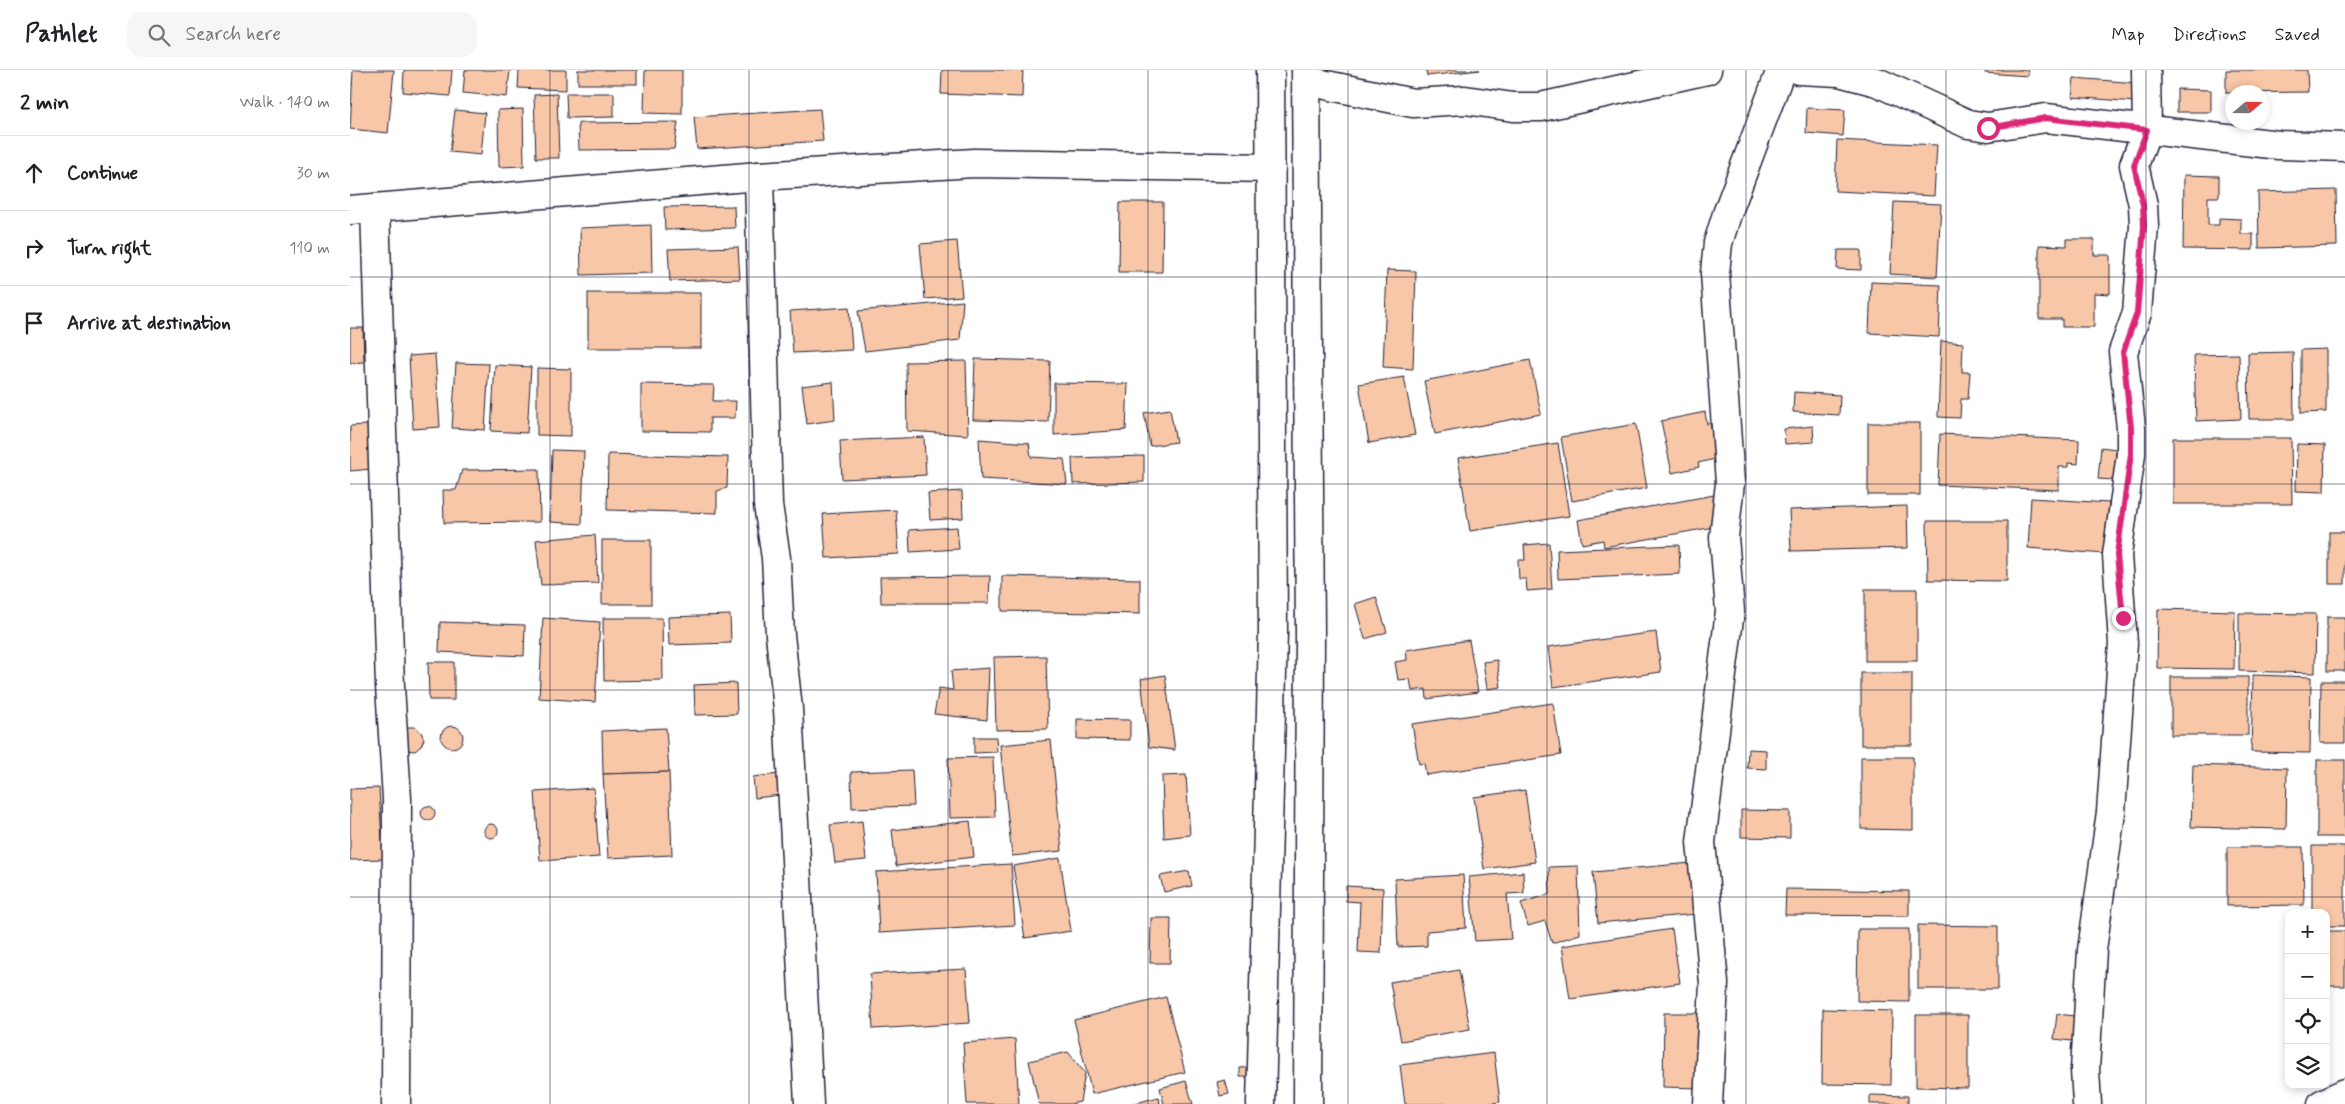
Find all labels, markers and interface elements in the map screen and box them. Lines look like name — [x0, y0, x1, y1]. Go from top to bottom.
search box — [127, 12, 477, 57]
text: Pathlet — [25, 19, 97, 50]
icon: search — [145, 21, 173, 49]
text: Search here — [185, 22, 281, 47]
text: Map — [2112, 23, 2145, 47]
text: Directions — [2173, 23, 2247, 47]
text: Saved — [2275, 23, 2320, 47]
north arrow — [2225, 85, 2270, 130]
text: 2 min — [20, 89, 69, 117]
text: Walk · 140 m — [240, 92, 330, 113]
route start — [1977, 117, 2000, 140]
icon: ahead — [20, 159, 48, 187]
text: Continue — [67, 161, 138, 186]
text: 30 m — [297, 163, 330, 184]
icon: right — [20, 234, 48, 262]
text: Turn right — [67, 236, 151, 261]
text: 110 m — [289, 238, 330, 259]
icon: arrive — [20, 309, 48, 337]
text: Arrive at destination — [67, 311, 231, 336]
route end — [2112, 607, 2135, 630]
map controls — [2285, 909, 2330, 1089]
button: + — [2285, 909, 2330, 954]
button: − — [2285, 954, 2330, 999]
button: locate — [2285, 999, 2330, 1044]
button: layers — [2285, 1044, 2330, 1089]

